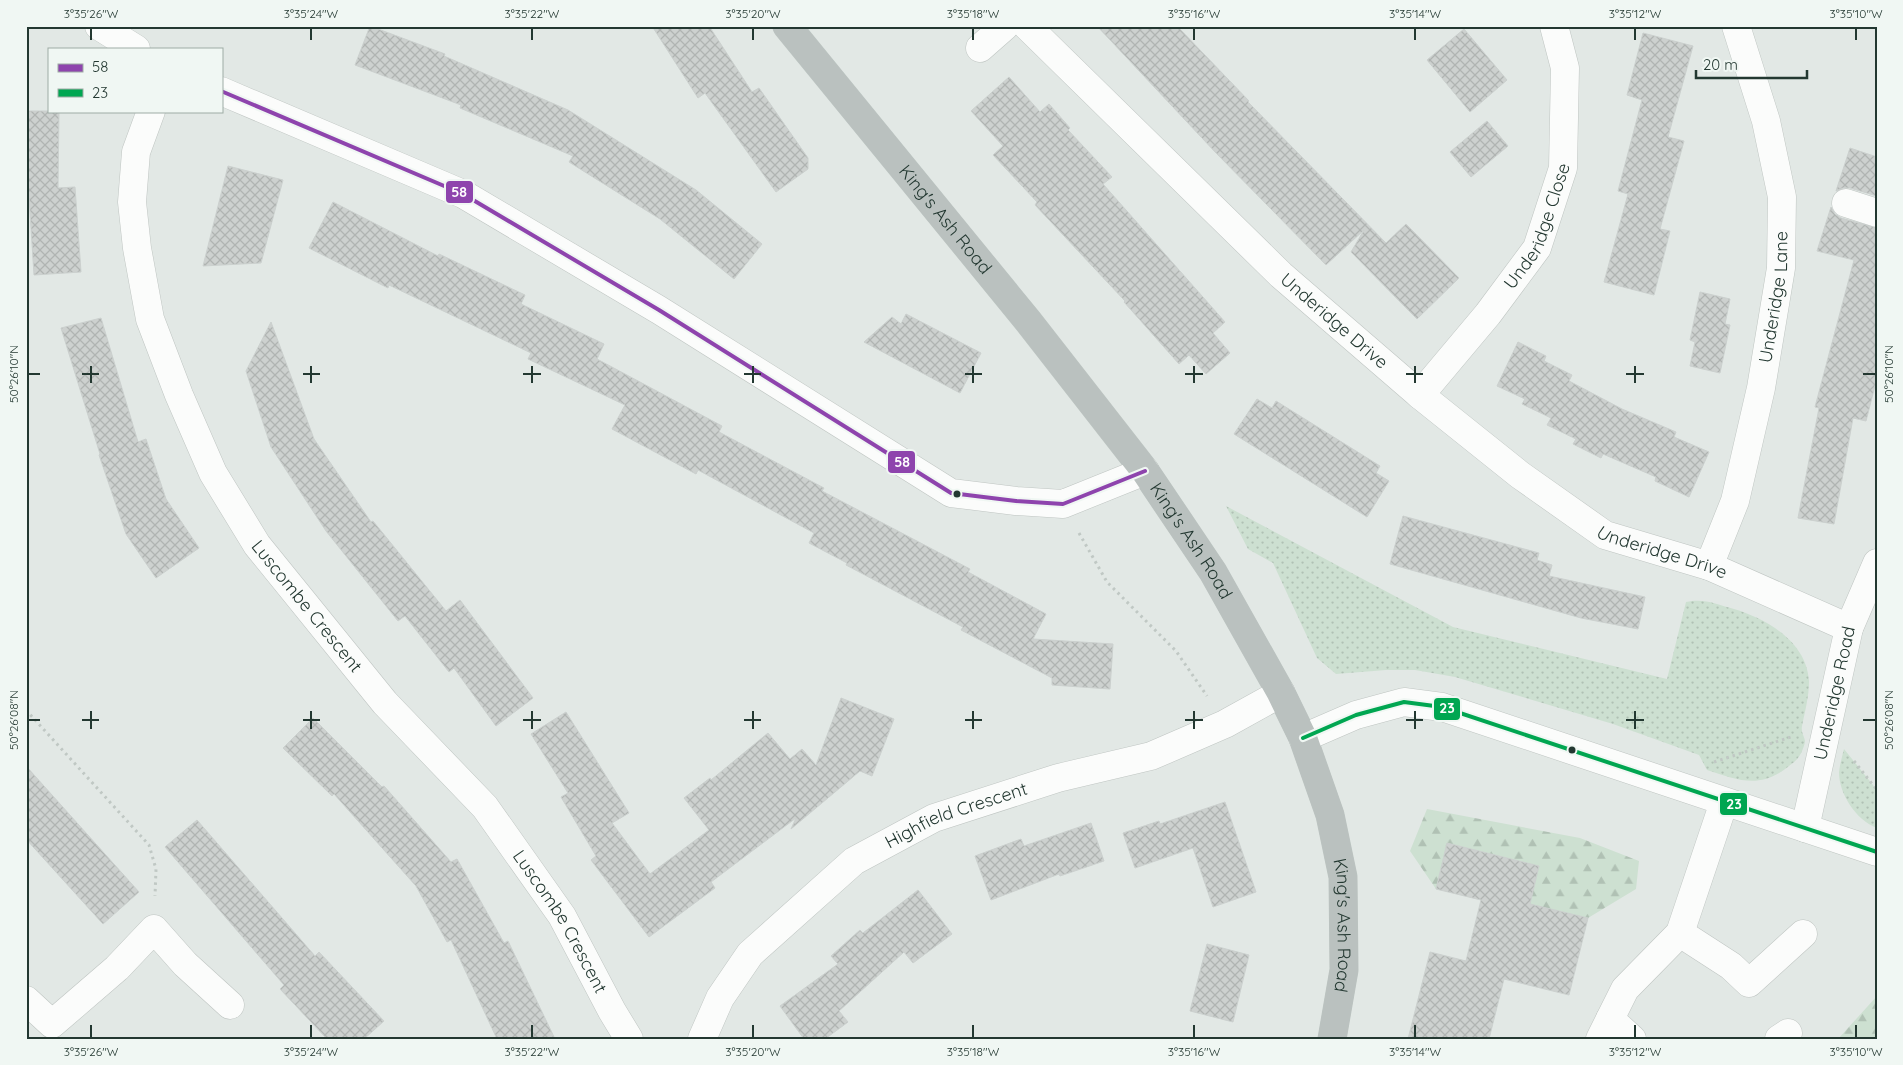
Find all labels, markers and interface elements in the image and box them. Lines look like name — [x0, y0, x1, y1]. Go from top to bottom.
text: 3°35'26"W — [64, 6, 119, 21]
text: 3°35'24"W — [284, 6, 339, 21]
text: 3°35'22"W — [505, 6, 560, 21]
text: 3°35'20"W — [725, 6, 781, 21]
text: 3°35'18"W — [947, 6, 1000, 21]
text: 3°35'16"W — [1168, 6, 1221, 21]
text: 3°35'14"W — [1389, 6, 1441, 21]
text: 3°35'12"W — [1609, 6, 1662, 21]
text: 3°35'10"W — [1829, 6, 1883, 21]
legend — [48, 48, 222, 112]
scale bar — [1696, 48, 1807, 80]
text: 20 m — [1703, 55, 1738, 74]
text: 58 — [92, 57, 108, 76]
text: 23 — [92, 83, 108, 102]
street label: King's Ash Road — [894, 160, 997, 279]
street label: Underidge Close — [1498, 160, 1575, 294]
line badge: 58 — [445, 180, 474, 204]
text: 58 — [451, 183, 467, 201]
street label: Underidge Lane — [1753, 231, 1793, 365]
street label: Underidge Drive — [1276, 268, 1393, 374]
text: 50°26'10"N — [6, 345, 21, 403]
text: 50°26'10"N — [1881, 345, 1896, 403]
line badge: 58 — [887, 450, 916, 474]
text: 58 — [894, 453, 910, 471]
street label: King's Ash Road — [1145, 478, 1238, 603]
unlabelled marker — [952, 489, 962, 499]
street label: Underidge Drive — [1592, 521, 1731, 584]
street label: Luscombe Crescent — [247, 535, 368, 677]
street label: Underidge Road — [1808, 624, 1860, 762]
text: 50°26'08"N — [6, 690, 21, 750]
text: 50°26'08"N — [1881, 690, 1896, 750]
line badge: 23 — [1433, 697, 1461, 721]
text: 23 — [1439, 699, 1455, 717]
unlabelled marker — [1567, 745, 1577, 755]
street label: Highfield Crescent — [881, 777, 1030, 853]
line badge: 23 — [1719, 792, 1748, 816]
text: 23 — [1726, 795, 1742, 813]
street label: Luscombe Crescent — [508, 845, 613, 997]
street label: King's Ash Road — [1328, 856, 1356, 994]
text: 3°35'26"W — [64, 1044, 119, 1059]
text: 3°35'24"W — [284, 1044, 339, 1059]
text: 3°35'22"W — [505, 1044, 560, 1059]
text: 3°35'20"W — [725, 1044, 781, 1059]
text: 3°35'18"W — [947, 1044, 1000, 1059]
text: 3°35'16"W — [1168, 1044, 1221, 1059]
text: 3°35'14"W — [1389, 1044, 1441, 1059]
text: 3°35'12"W — [1609, 1044, 1662, 1059]
text: 3°35'10"W — [1829, 1044, 1883, 1059]

